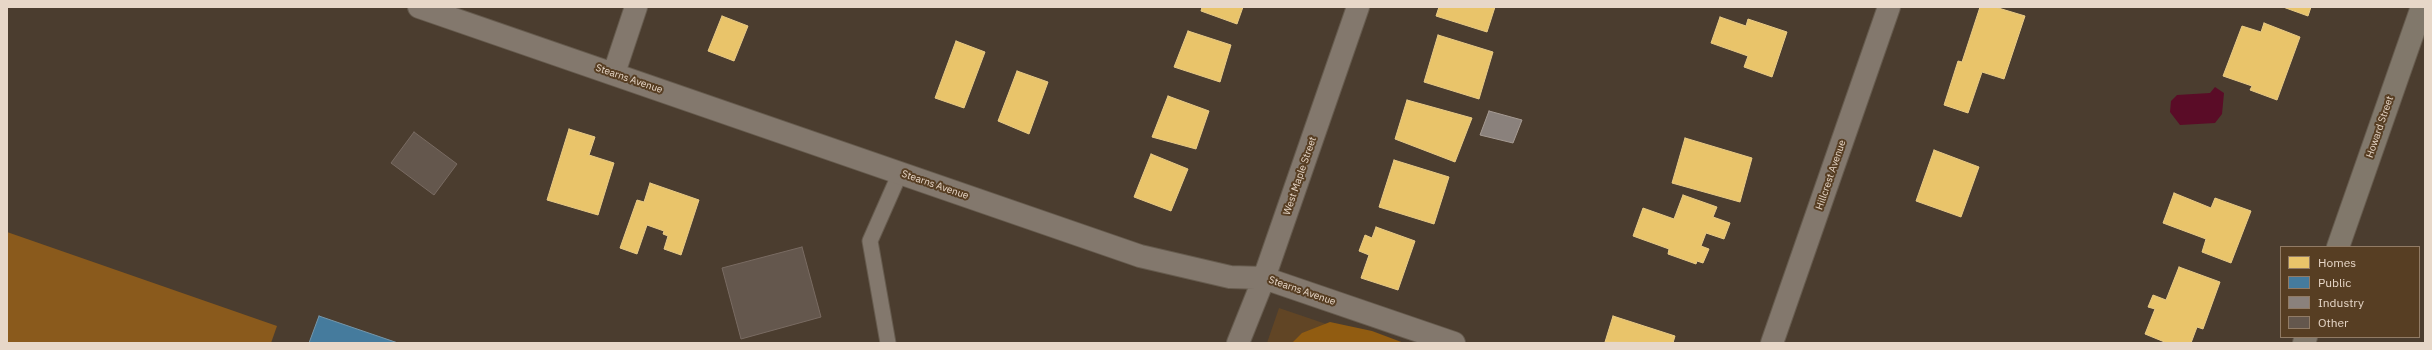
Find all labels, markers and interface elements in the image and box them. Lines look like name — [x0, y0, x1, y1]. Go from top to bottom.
street label: Stearns Avenue — [594, 62, 664, 96]
street label: Howard Street — [2364, 94, 2396, 160]
street label: West Maple Street — [1281, 135, 1319, 217]
street label: Hillcrest Avenue — [1813, 138, 1849, 212]
street label: Stearns Avenue — [900, 168, 970, 202]
legend — [2280, 246, 2420, 338]
text: Homes — [2318, 255, 2356, 270]
street label: Stearns Avenue — [1267, 274, 1337, 308]
text: Public — [2318, 275, 2351, 290]
text: Industry — [2318, 295, 2364, 310]
text: Other — [2318, 315, 2349, 330]

